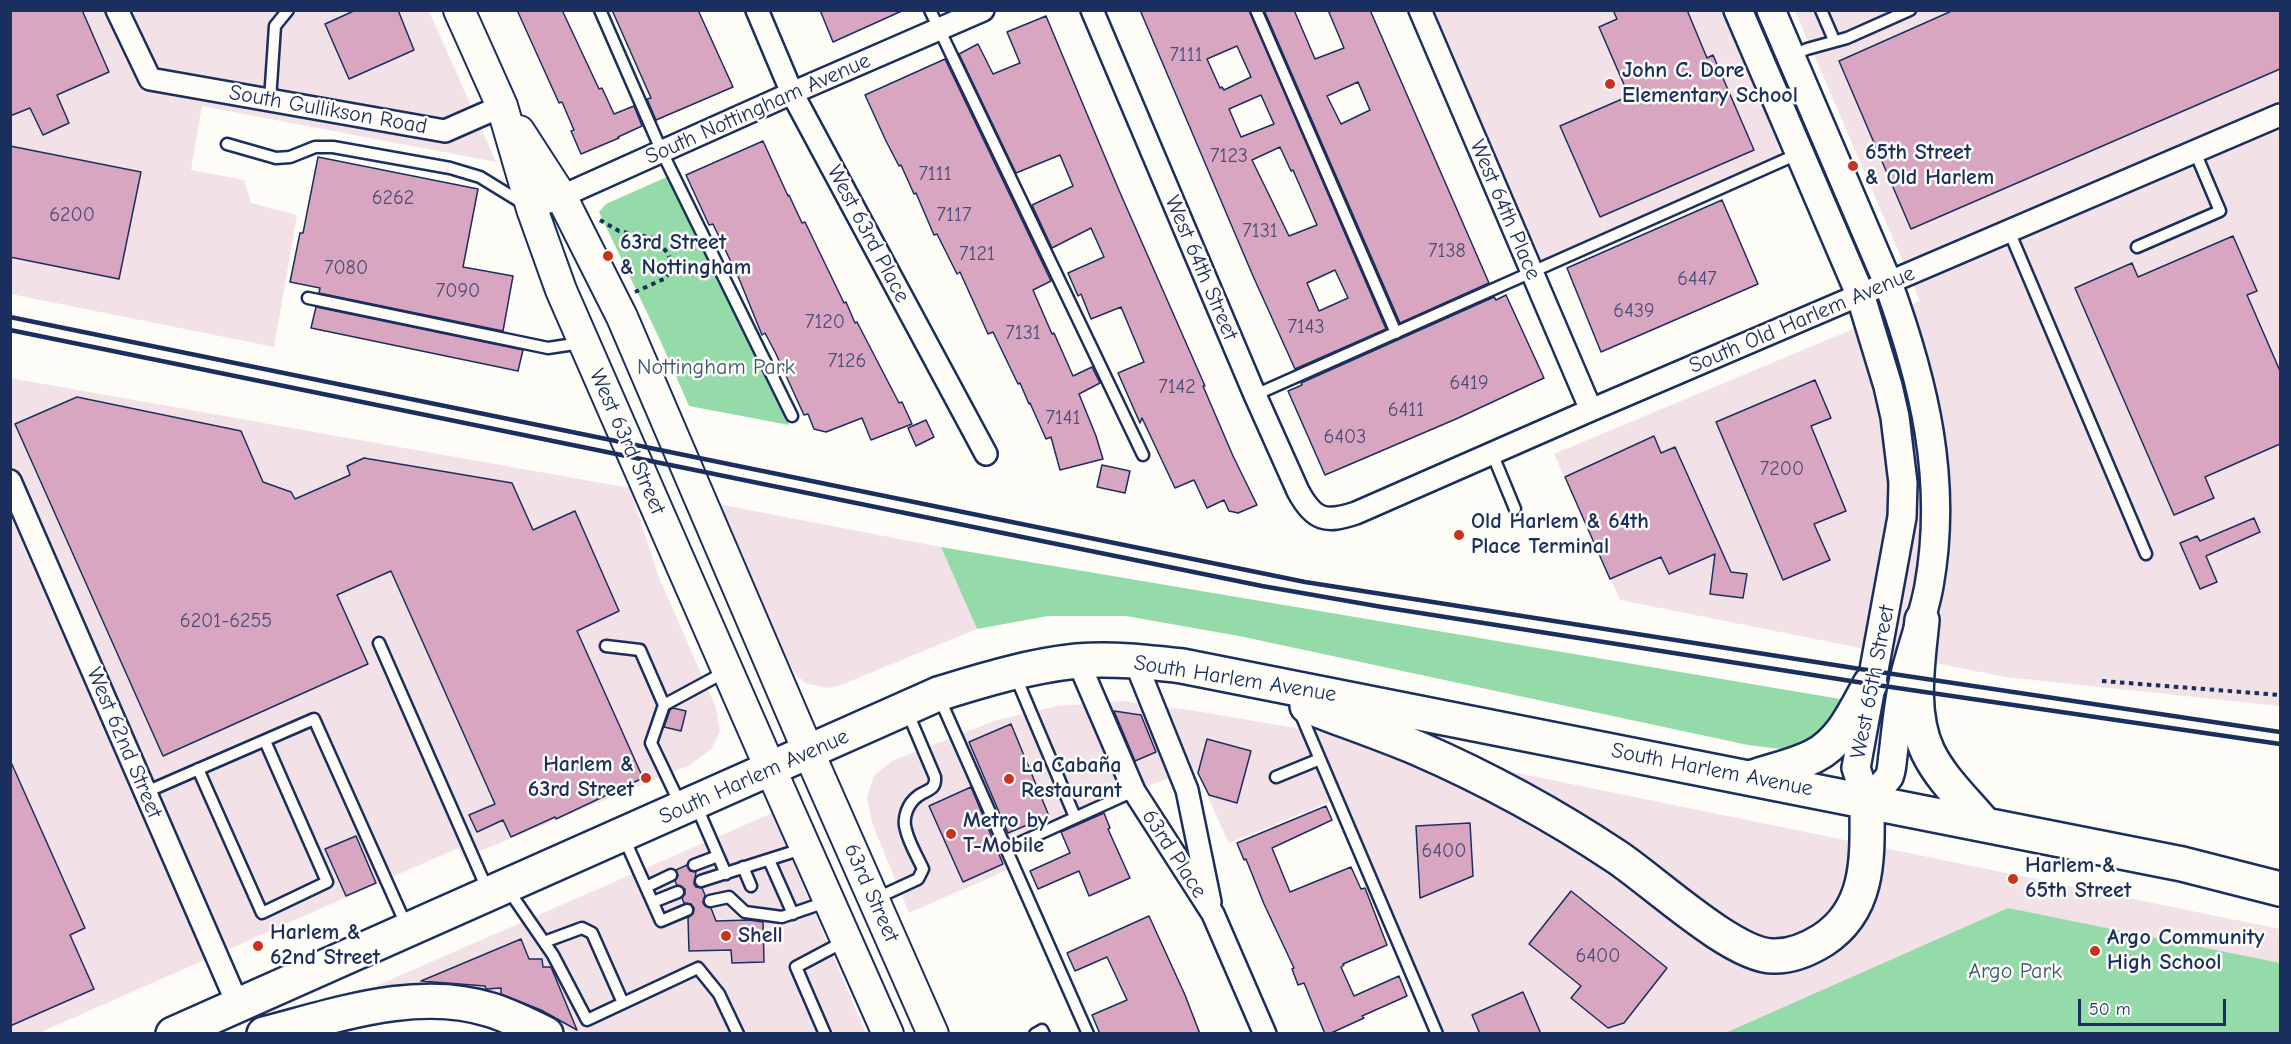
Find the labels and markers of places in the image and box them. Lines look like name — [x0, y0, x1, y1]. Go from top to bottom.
place label: John C. Dore Elementary School — [1622, 58, 1798, 110]
marker: John C. Dore Elementary School — [1603, 77, 1617, 91]
place label: 65th Street & Old Harlem — [1865, 140, 1994, 192]
marker: 65th Street & Old Harlem — [1846, 159, 1860, 173]
place label: 63rd Street & Nottingham — [620, 230, 751, 282]
marker: 63rd Street & Nottingham — [601, 249, 615, 263]
place label: Old Harlem & 64th Place Terminal — [1471, 509, 1649, 560]
marker: Old Harlem & 64th Place Terminal — [1452, 528, 1466, 542]
place label: Harlem & 63rd Street — [528, 752, 634, 804]
place label: La Cabaña Restaurant — [1021, 753, 1122, 804]
marker: Harlem & 63rd Street — [639, 771, 653, 785]
marker: La Cabaña Restaurant — [1002, 772, 1016, 786]
place label: Metro by T-Mobile — [963, 808, 1048, 860]
marker: Metro by T-Mobile — [944, 827, 958, 841]
place label: Harlem & 65th Street — [2025, 853, 2131, 904]
marker: Harlem & 65th Street — [2006, 872, 2020, 886]
place label: Harlem & 62nd Street — [270, 920, 380, 972]
place label: Shell — [738, 923, 783, 949]
place label: Argo Community High School — [2107, 925, 2264, 976]
marker: Shell — [719, 929, 733, 943]
marker: Harlem & 62nd Street — [251, 939, 265, 953]
marker: Argo Community High School — [2088, 944, 2102, 958]

